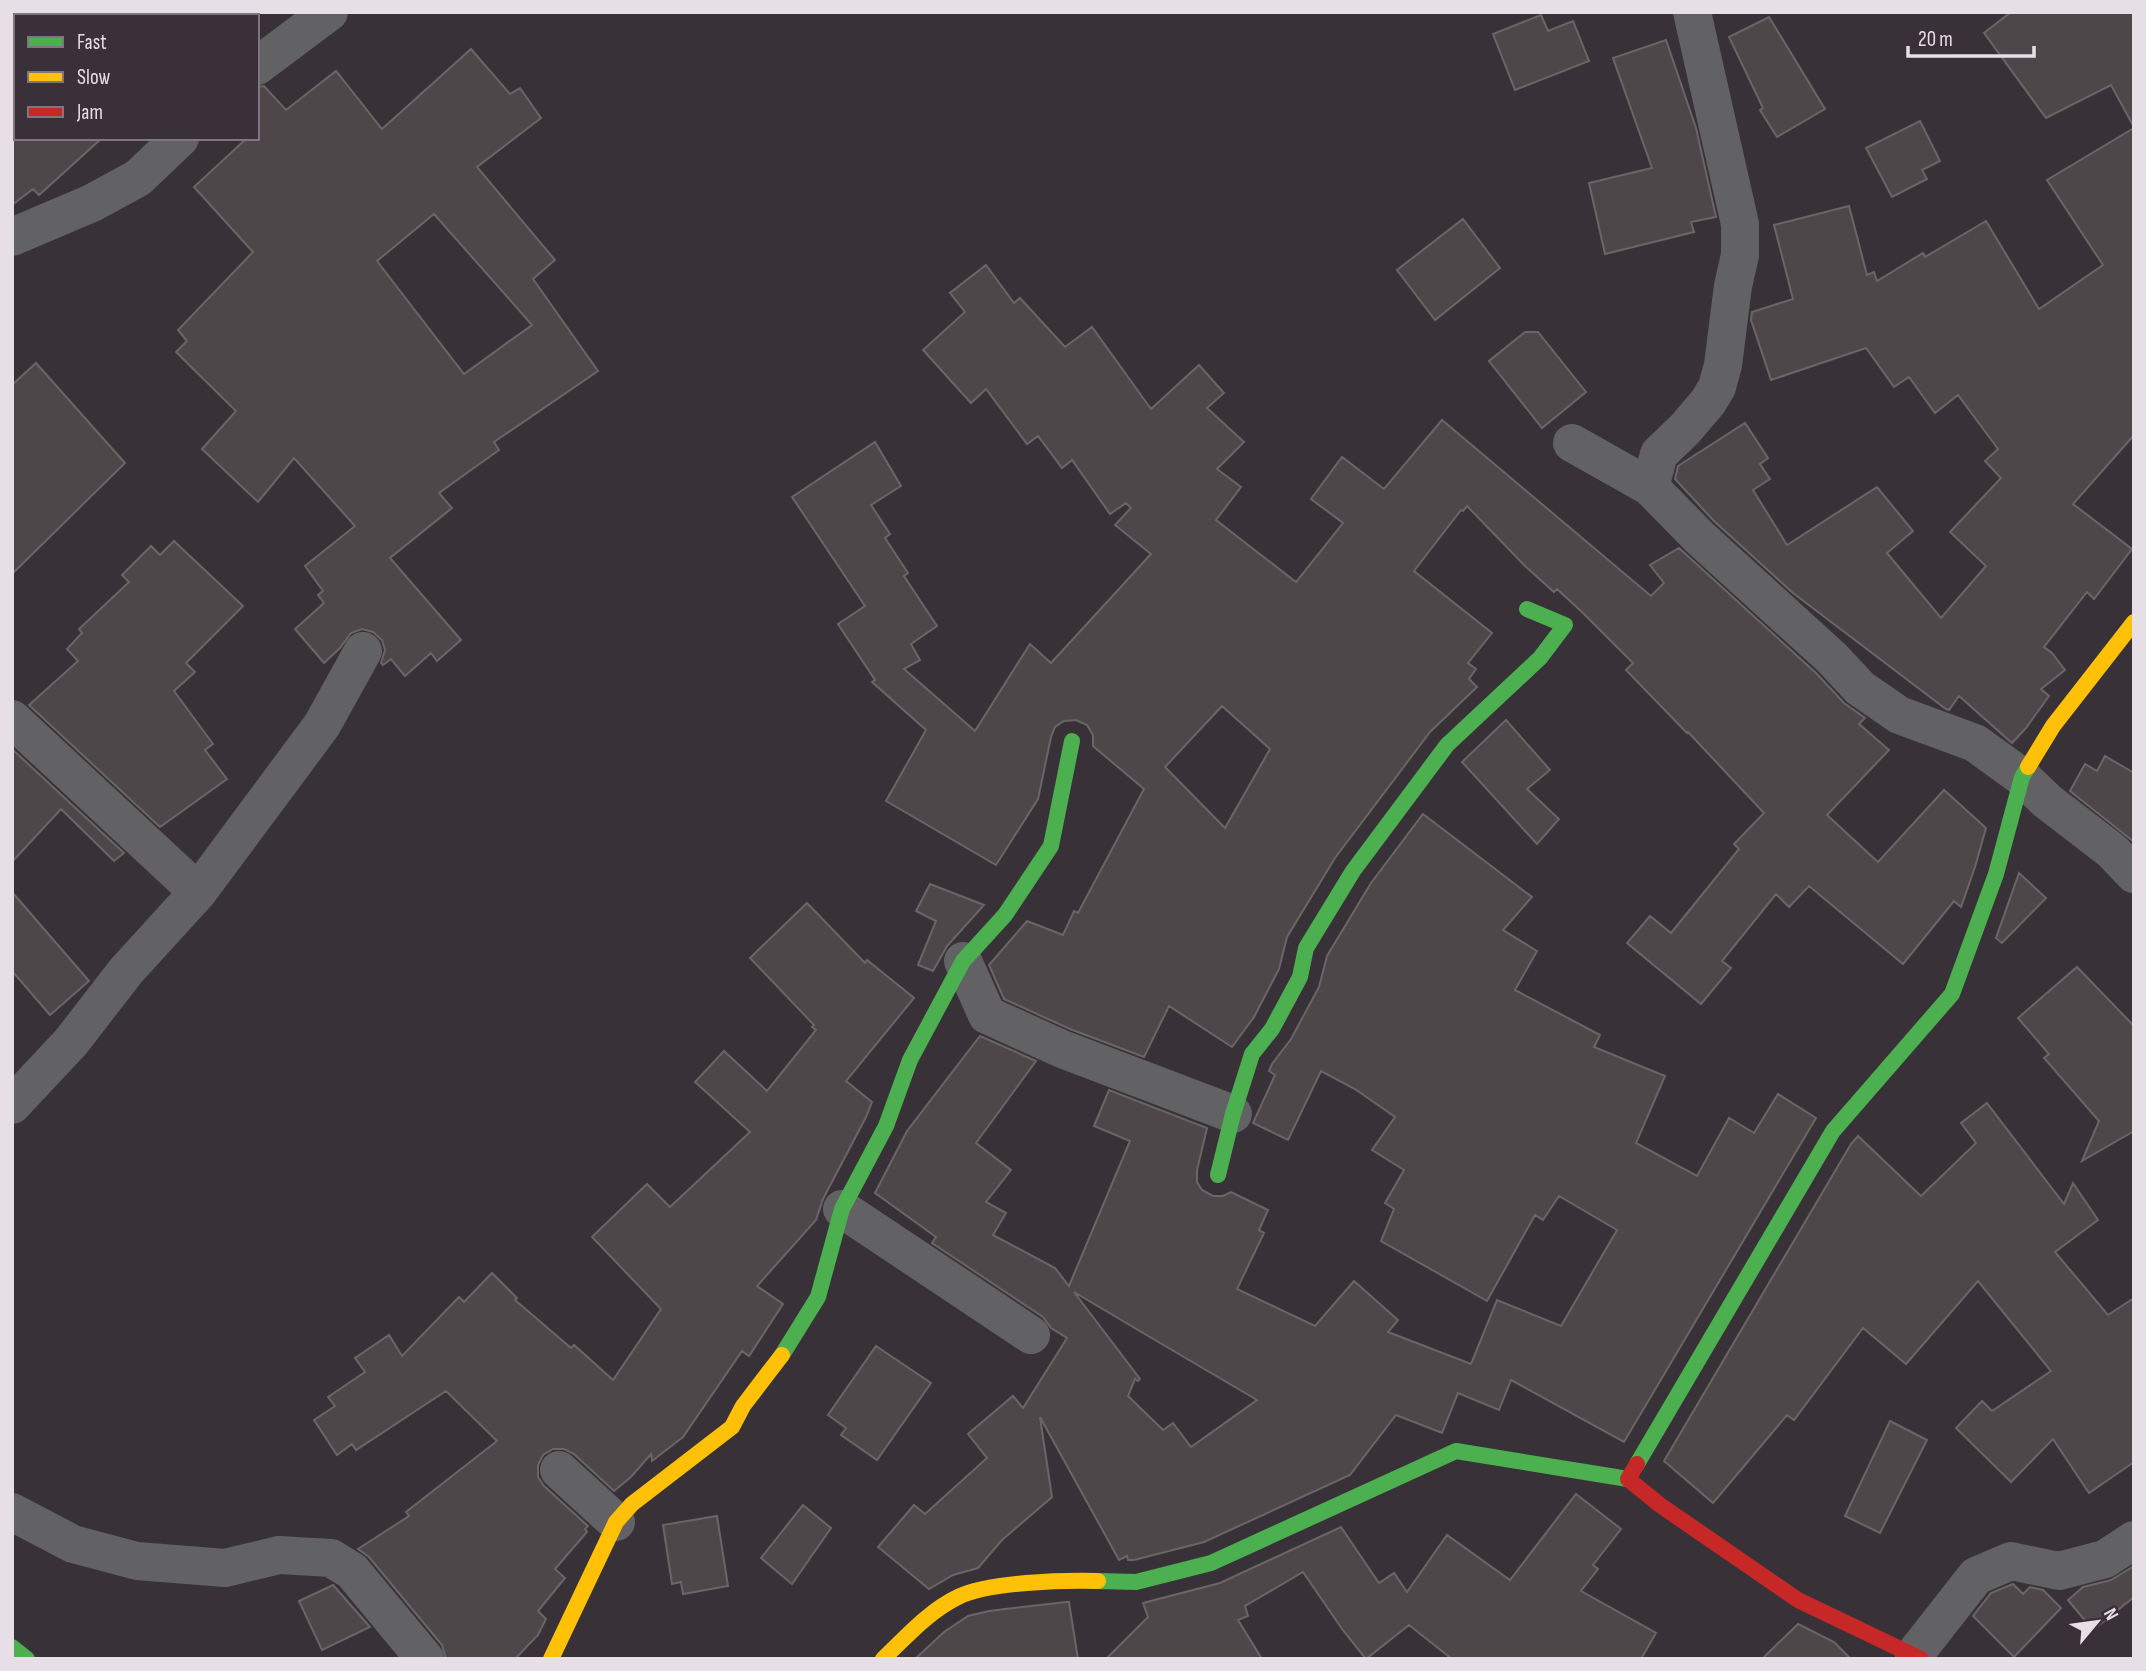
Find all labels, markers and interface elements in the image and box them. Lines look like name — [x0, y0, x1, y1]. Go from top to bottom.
legend — [14, 14, 259, 140]
scale bar — [1908, 14, 2034, 58]
text: 20 m — [1918, 27, 1953, 52]
text: Fast — [77, 30, 107, 55]
text: Slow — [77, 65, 111, 90]
text: Jam — [76, 100, 103, 125]
north arrow — [2062, 1587, 2132, 1657]
text: N — [2098, 1604, 2123, 1625]

